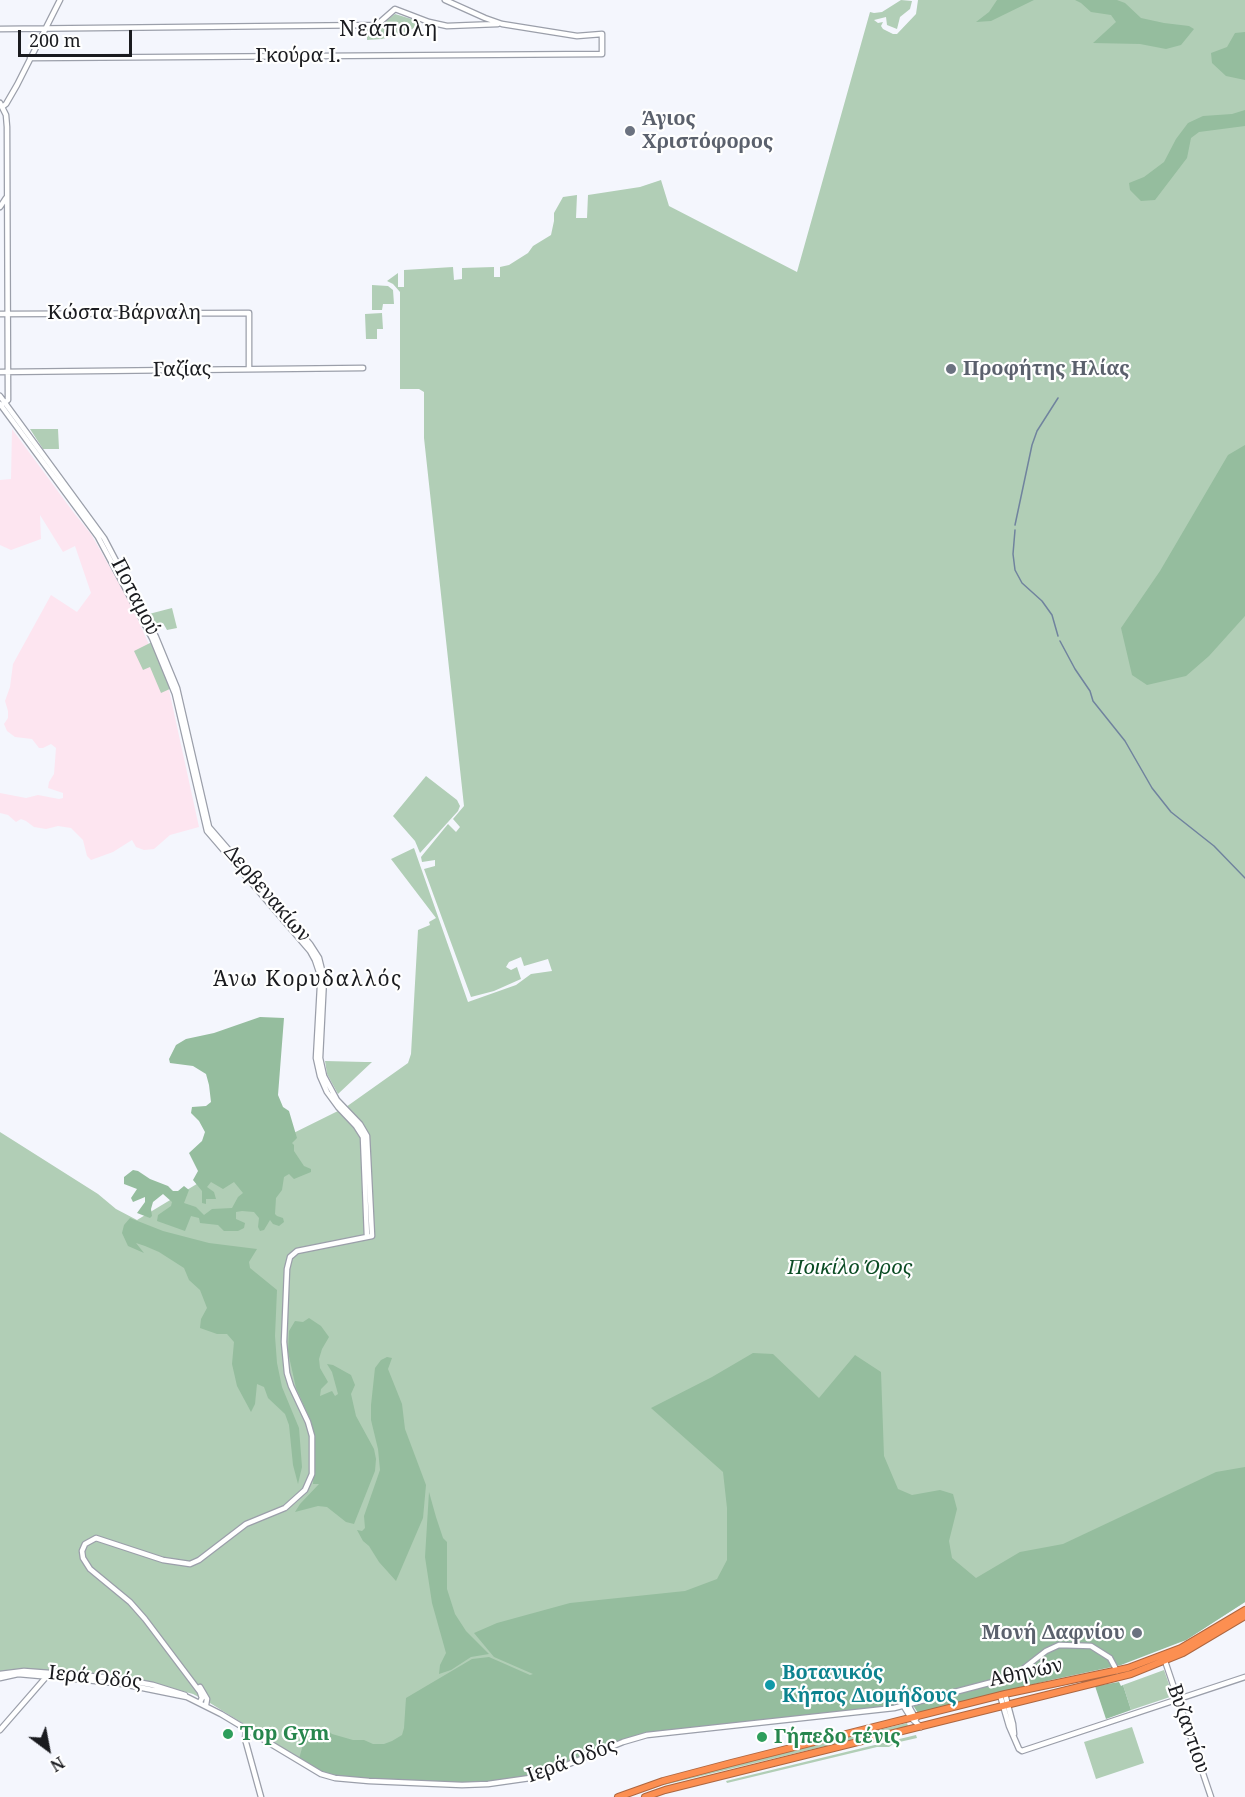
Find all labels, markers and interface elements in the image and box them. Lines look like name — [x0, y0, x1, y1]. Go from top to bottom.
district label: Νεάπολη — [339, 17, 439, 43]
scale bar — [21, 18, 135, 56]
text: 200 m — [29, 28, 81, 52]
street label: Γκούρα Ι. — [255, 44, 341, 68]
place label: Άγιος Χριστόφορος — [642, 107, 773, 154]
marker: Άγιος Χριστόφορος — [623, 124, 637, 138]
street label: Κώστα Βάρναλη — [47, 301, 201, 325]
street label: Γαζίας — [153, 357, 211, 383]
place label: Προφήτης Ηλίας — [963, 357, 1129, 381]
marker: Προφήτης Ηλίας — [944, 362, 958, 376]
street label: Ποταμού — [105, 554, 165, 640]
street label: Δερβενακίων — [218, 841, 316, 947]
district label: Άνω Κορυδαλλός — [213, 967, 403, 993]
park label: Ποικίλο Όρος — [788, 1256, 912, 1280]
place label: Μονή Δαφνίου — [982, 1621, 1125, 1645]
marker: Μονή Δαφνίου — [1130, 1626, 1144, 1640]
street label: Αθηνών — [987, 1654, 1065, 1692]
street label: Ιερά Οδός — [47, 1661, 143, 1695]
place label: Βοτανικός Κήπος Διομήδους — [782, 1661, 957, 1708]
marker: Βοτανικός Κήπος Διομήδους — [763, 1678, 777, 1692]
street label: Βυζαντίου — [1162, 1681, 1214, 1777]
north arrow — [18, 1719, 78, 1779]
place label: Top Gym — [240, 1722, 329, 1746]
place label: Γήπεδο τένις — [774, 1725, 901, 1749]
marker: Top Gym — [221, 1727, 235, 1741]
marker: Γήπεδο τένις — [755, 1730, 769, 1744]
street label: Ιερά Οδός — [524, 1734, 620, 1788]
text: N — [46, 1752, 69, 1777]

